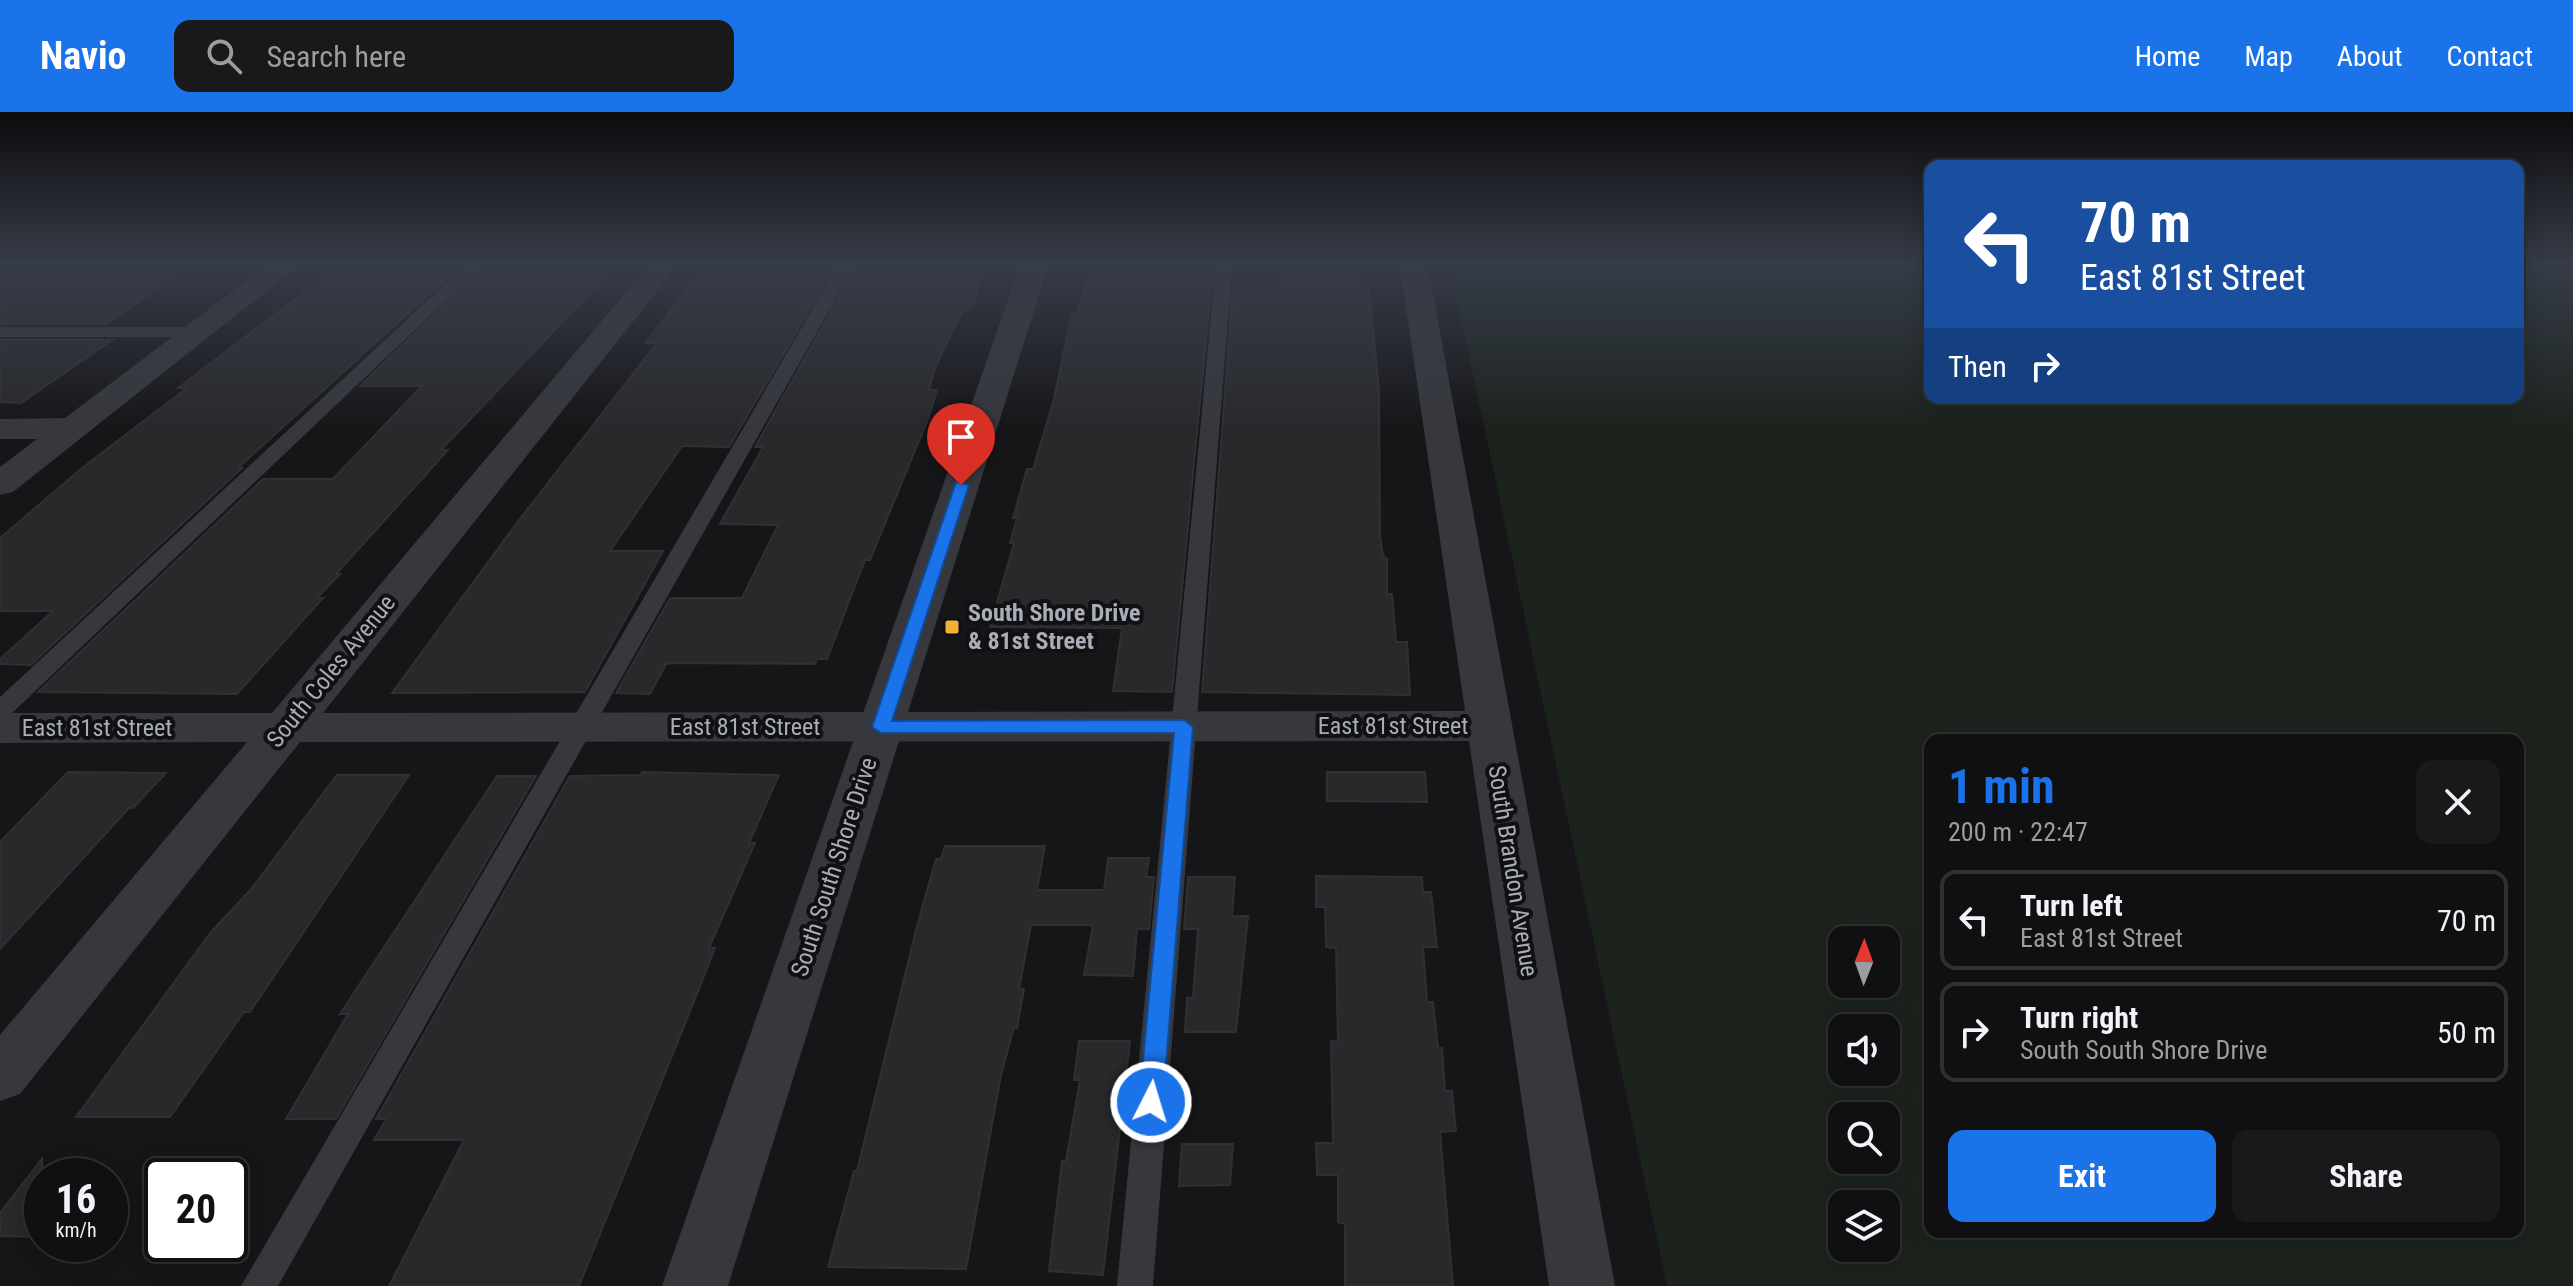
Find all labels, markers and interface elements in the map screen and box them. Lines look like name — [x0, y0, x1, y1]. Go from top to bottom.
search box — [174, 20, 734, 92]
text: Navio — [40, 34, 126, 78]
icon: search — [202, 34, 246, 78]
text: Search here — [266, 39, 406, 74]
text: Home — [2135, 40, 2200, 73]
text: Map — [2244, 40, 2293, 73]
text: About — [2337, 40, 2403, 73]
text: Contact — [2447, 40, 2533, 73]
text: 70 m — [2080, 190, 2191, 256]
icon: left — [1948, 192, 2052, 296]
text: East 81st Street — [2080, 257, 2306, 299]
icon: right — [2023, 344, 2067, 388]
text: Then — [1948, 349, 2007, 384]
pin — [927, 403, 995, 485]
icon: arrive — [939, 415, 983, 459]
street label: South Coles Avenue — [261, 589, 401, 753]
place label: South Shore Drive & 81st Street — [968, 599, 1141, 655]
marker: South Shore Drive & 81st Street — [943, 618, 961, 636]
street label: East 81st Street — [1318, 712, 1468, 740]
street label: East 81st Street — [670, 713, 820, 741]
street label: East 81st Street — [22, 714, 172, 742]
street label: South South Shore Drive — [785, 754, 883, 980]
text: 1 min — [1948, 758, 2055, 815]
button: close — [2416, 760, 2500, 844]
street label: South Brandon Avenue — [1482, 763, 1544, 979]
text: 200 m · 22:47 — [1948, 817, 2088, 847]
text: Turn left — [2020, 888, 2123, 923]
icon: left — [1952, 898, 1996, 942]
text: 70 m — [2437, 903, 2496, 938]
text: East 81st Street — [2020, 923, 2183, 953]
north arrow — [1828, 926, 1900, 998]
map controls — [1828, 926, 1900, 1262]
text: Turn right — [2020, 1000, 2138, 1035]
icon: right — [1952, 1010, 1996, 1054]
button: sound — [1828, 1014, 1900, 1086]
text: 50 m — [2437, 1015, 2496, 1050]
text: South South Shore Drive — [2020, 1035, 2267, 1065]
position arrow — [1109, 1060, 1193, 1144]
button: search — [1828, 1102, 1900, 1174]
button: Exit — [1948, 1130, 2216, 1222]
button: Share — [2232, 1130, 2500, 1222]
speed limit sign: 20 — [144, 1158, 248, 1262]
text: 16 — [56, 1176, 96, 1223]
button: layers — [1828, 1190, 1900, 1262]
text: km/h — [55, 1218, 97, 1242]

